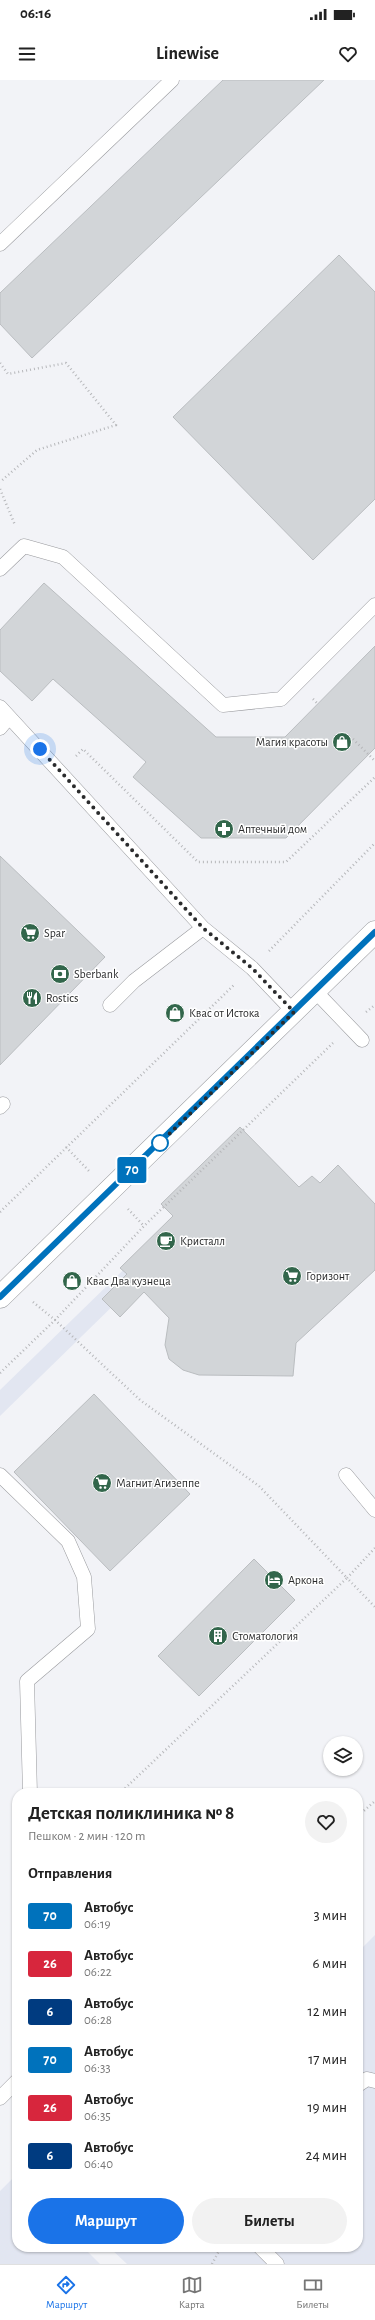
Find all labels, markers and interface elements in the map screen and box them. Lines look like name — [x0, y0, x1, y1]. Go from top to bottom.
text: 06:16 — [20, 6, 51, 21]
icon: menu — [16, 43, 38, 65]
icon: heart — [337, 43, 359, 65]
text: Linewise — [156, 45, 219, 63]
shop icon: Магия красоты — [331, 731, 353, 753]
place label: Магия красоты — [256, 736, 328, 748]
your location — [30, 739, 50, 759]
pharmacy icon: Аптечный дом — [213, 818, 235, 840]
place label: Аптечный дом — [238, 823, 307, 835]
supermarket icon: Spar — [19, 922, 41, 944]
place label: Spar — [44, 927, 65, 939]
bank icon: Sberbank — [49, 963, 71, 985]
place label: Sberbank — [74, 968, 119, 980]
restaurant icon: Rostics — [21, 987, 43, 1009]
place label: Rostics — [46, 992, 78, 1004]
shop icon: Квас от Истока — [164, 1002, 186, 1024]
place label: Квас от Истока — [189, 1007, 260, 1019]
unlabelled marker — [151, 1134, 169, 1152]
line badge: 70 — [114, 1157, 150, 1183]
text: 70 — [125, 1163, 139, 1177]
cafe icon: Кристалл — [155, 1230, 177, 1252]
place label: Кристалл — [180, 1235, 225, 1247]
supermarket icon: Горизонт — [281, 1265, 303, 1287]
shop icon: Квас Два кузнеца — [61, 1270, 83, 1292]
place label: Горизонт — [306, 1270, 350, 1282]
place label: Квас Два кузнеца — [86, 1275, 171, 1288]
supermarket icon: Магнит Агизеппе — [91, 1472, 113, 1494]
place label: Магнит Агизеппе — [116, 1477, 200, 1489]
hotel icon: Аркона — [263, 1569, 285, 1591]
place label: Аркона — [288, 1574, 324, 1586]
building icon: Стоматология — [207, 1625, 229, 1647]
place label: Стоматология — [232, 1630, 298, 1642]
map controls — [323, 1736, 363, 1776]
button: layers — [323, 1736, 363, 1776]
button: heart — [305, 1801, 347, 1843]
text: Детская поликлиника № 8 — [28, 1804, 234, 1823]
text: Пешком · 2 мин · 120 m — [28, 1830, 145, 1843]
text: Отправления — [28, 1866, 112, 1881]
text: Автобус — [84, 1900, 134, 1915]
text: 3 мин — [313, 1908, 347, 1923]
text: 70 — [43, 1909, 57, 1923]
text: 06:19 — [84, 1918, 111, 1931]
text: Автобус — [84, 1948, 134, 1963]
text: 6 мин — [313, 1956, 347, 1971]
text: 26 — [43, 1957, 57, 1971]
text: 06:22 — [84, 1966, 112, 1979]
text: Автобус — [84, 1996, 134, 2011]
text: 12 мин — [308, 2004, 347, 2019]
text: 6 — [47, 2005, 53, 2019]
text: 06:28 — [84, 2014, 112, 2027]
text: Автобус — [84, 2044, 134, 2059]
text: 17 мин — [308, 2052, 347, 2067]
text: 70 — [43, 2053, 57, 2067]
text: 06:33 — [84, 2062, 111, 2075]
text: Автобус — [84, 2092, 134, 2107]
text: 19 мин — [307, 2100, 347, 2115]
text: 26 — [43, 2101, 57, 2115]
text: 06:35 — [84, 2110, 111, 2123]
text: Автобус — [84, 2140, 134, 2155]
text: 24 мин — [306, 2148, 347, 2163]
text: 6 — [47, 2149, 53, 2163]
text: 06:40 — [84, 2158, 113, 2171]
button: Маршрут — [28, 2198, 184, 2244]
button: Билеты — [192, 2198, 347, 2244]
tab: Маршрут — [46, 2274, 87, 2311]
tab: Карта — [179, 2274, 205, 2311]
tab: Билеты — [296, 2274, 329, 2311]

